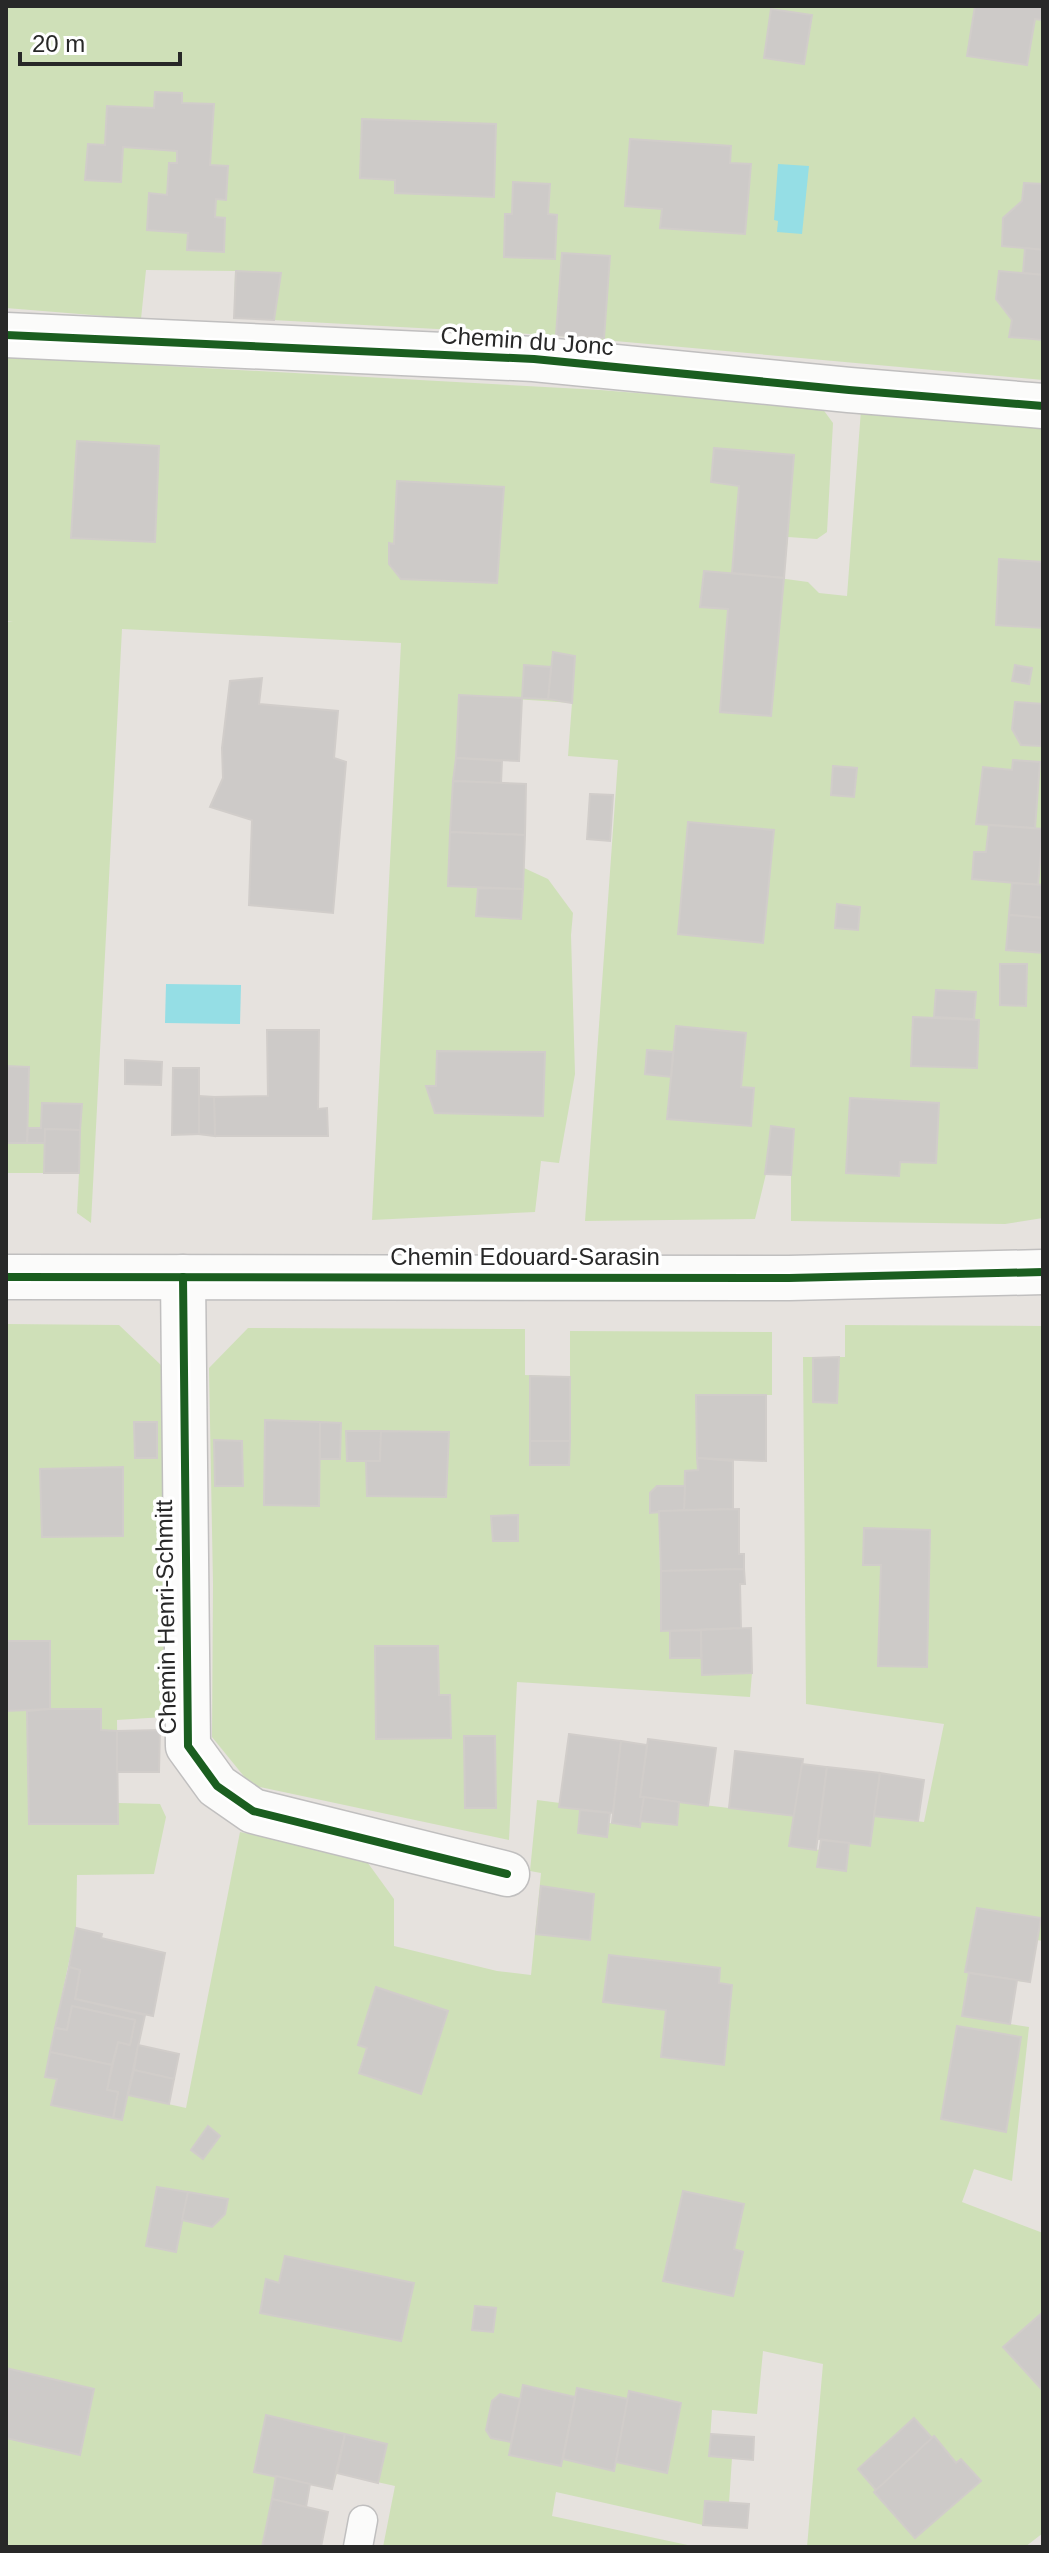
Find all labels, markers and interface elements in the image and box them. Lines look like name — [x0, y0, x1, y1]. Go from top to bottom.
scale bar — [20, 16, 180, 66]
text: 20 m — [32, 30, 85, 57]
street label: Chemin du Jonc — [440, 321, 614, 360]
street label: Chemin Edouard-Sarasin — [390, 1243, 660, 1270]
street label: Chemin Henri-Schmitt — [150, 1499, 181, 1735]

